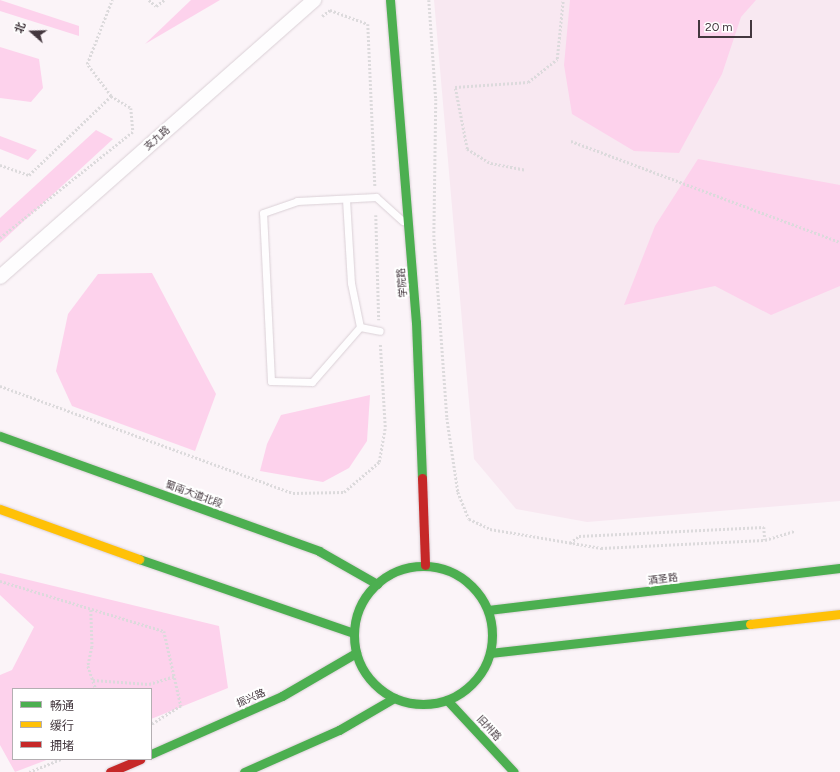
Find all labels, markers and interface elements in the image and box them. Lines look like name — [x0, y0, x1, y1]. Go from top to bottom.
north arrow — [12, 12, 52, 52]
scale bar — [700, 12, 754, 38]
text: 北 — [12, 20, 28, 35]
text: 20 m — [705, 20, 733, 34]
street label: 支九路 — [142, 124, 172, 152]
street label: 学院路 — [395, 268, 409, 298]
street label: 蜀南大道北段 — [164, 478, 224, 510]
street label: 酒圣路 — [647, 571, 679, 587]
street label: 振兴路 — [235, 686, 267, 710]
legend — [12, 688, 152, 760]
text: 畅通 — [50, 699, 74, 713]
street label: 旧州路 — [474, 713, 504, 743]
text: 缓行 — [50, 719, 74, 733]
text: 拥堵 — [50, 739, 74, 753]

